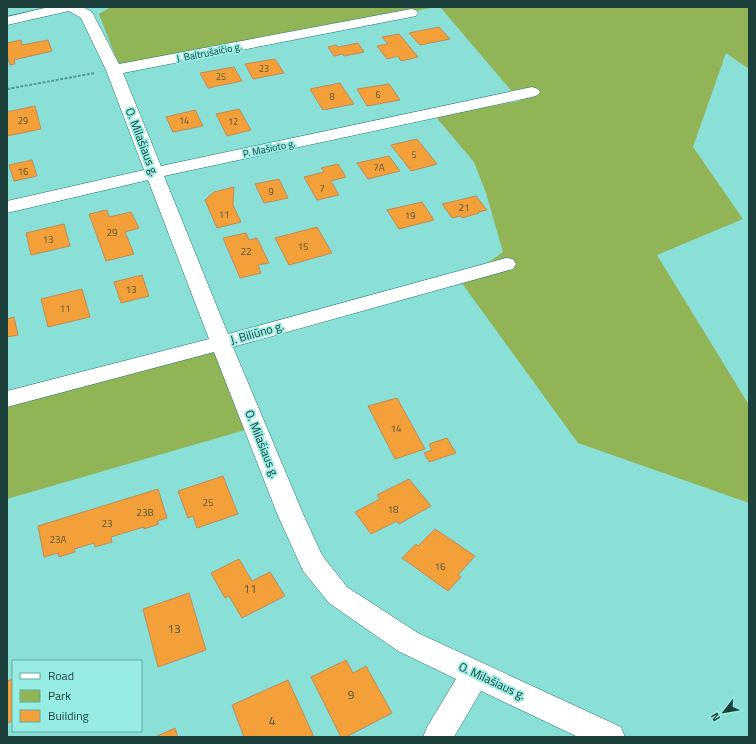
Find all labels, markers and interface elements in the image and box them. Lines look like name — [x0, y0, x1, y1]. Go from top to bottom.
street label: J. Baltrušaičio g. — [175, 39, 243, 66]
house number: 23 — [259, 62, 269, 75]
house number: 25 — [216, 70, 226, 83]
house number: 6 — [375, 88, 381, 101]
house number: 8 — [329, 90, 335, 103]
street label: O. Milašiaus g. — [121, 105, 164, 179]
house number: 29 — [18, 114, 28, 127]
house number: 14 — [179, 114, 189, 127]
house number: 12 — [228, 115, 238, 128]
street label: P. Mašioto g. — [241, 136, 297, 161]
house number: 5 — [411, 148, 417, 161]
house number: 7A — [373, 160, 385, 175]
house number: 16 — [17, 164, 29, 179]
house number: 7 — [319, 181, 325, 196]
house number: 9 — [268, 184, 274, 199]
house number: 21 — [458, 200, 470, 215]
house number: 11 — [218, 207, 230, 222]
house number: 19 — [404, 208, 416, 223]
house number: 29 — [106, 225, 118, 240]
house number: 13 — [42, 232, 54, 247]
house number: 15 — [297, 239, 309, 254]
house number: 22 — [240, 244, 252, 259]
house number: 13 — [125, 282, 137, 297]
house number: 11 — [59, 301, 71, 316]
street label: J. Biliūno g. — [228, 316, 286, 349]
street label: O. Milašiaus g. — [240, 407, 285, 481]
house number: 14 — [390, 421, 402, 436]
house number: 25 — [202, 495, 214, 510]
house number: 18 — [387, 502, 399, 517]
house number: 23B — [136, 505, 154, 520]
house number: 23 — [101, 516, 113, 531]
house number: 23A — [49, 532, 67, 547]
house number: 16 — [434, 559, 446, 574]
house number: 11 — [243, 579, 257, 598]
house number: 13 — [167, 619, 181, 638]
street label: O. Milašiaus g. — [456, 657, 529, 704]
legend — [12, 660, 142, 732]
text: Road — [48, 666, 74, 685]
house number: 9 — [348, 685, 355, 704]
text: Park — [48, 686, 71, 705]
north arrow — [704, 692, 744, 732]
text: Building — [48, 706, 89, 725]
text: N — [707, 710, 724, 725]
house number: 4 — [269, 711, 276, 730]

